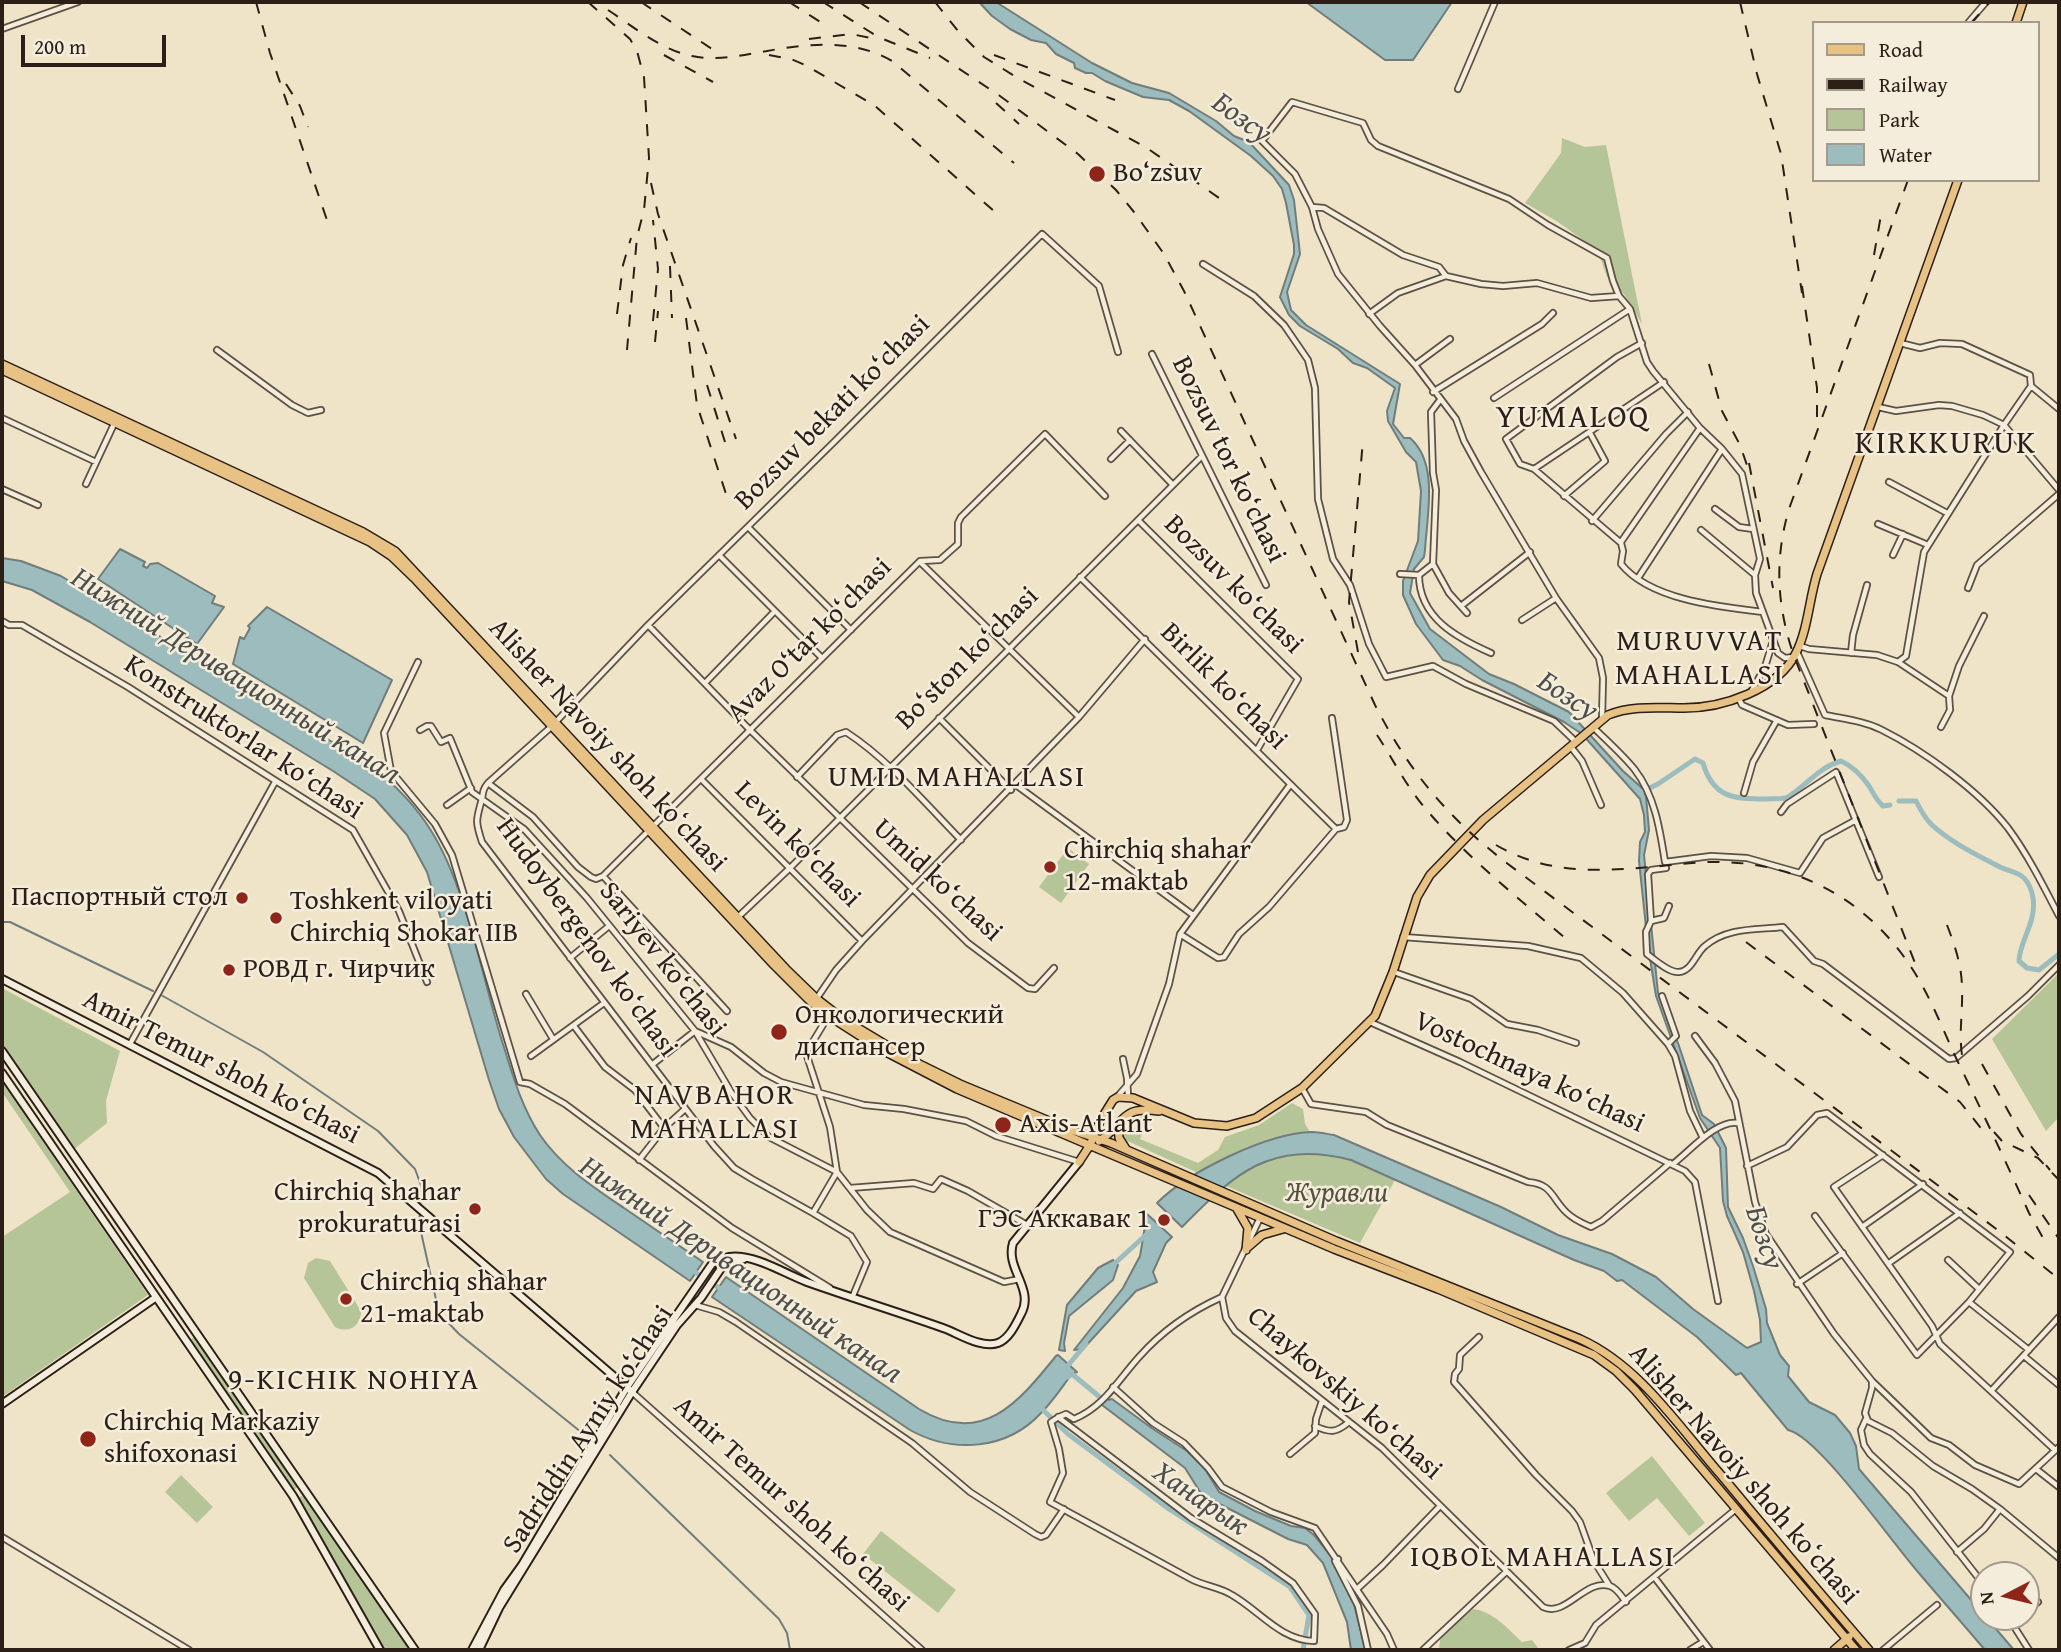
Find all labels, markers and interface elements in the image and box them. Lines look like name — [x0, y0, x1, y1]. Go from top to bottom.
scale bar — [24, 21, 170, 65]
legend — [1812, 21, 2040, 182]
text: 200 m — [34, 31, 86, 62]
text: Road — [1879, 34, 1923, 65]
text: Railway — [1879, 69, 1948, 100]
water label: Бозсу — [1204, 85, 1278, 153]
text: Park — [1879, 104, 1920, 135]
text: Water — [1879, 139, 1932, 170]
place label: Bo‘zsuv — [1113, 157, 1202, 191]
marker: Bo‘zsuv — [1087, 164, 1107, 184]
street label: Bozsuv bekati ko‘chasi — [728, 308, 938, 518]
street label: Bozsuv tor ko‘chasi — [1164, 351, 1292, 569]
district label: YUMALOQ — [1497, 400, 1649, 438]
district label: KIRKKURUK — [1856, 426, 2036, 464]
street label: Bozsuv ko‘chasi — [1156, 508, 1310, 662]
street label: Avaz O‘tar ko‘chasi — [720, 551, 900, 731]
water label: Нижний Деривационный канал — [64, 561, 406, 793]
street label: Bo‘ston ko‘chasi — [889, 580, 1047, 738]
street label: Alisher Navoiy shoh koʻchasi — [481, 612, 733, 880]
street label: Birlik ko‘chasi — [1152, 616, 1294, 758]
district label: MURUVVAT MAHALLASI — [1616, 624, 1784, 694]
street label: Konstruktorlar ko‘chasi — [117, 648, 369, 828]
water label: Бозсу — [1530, 664, 1604, 730]
district label: UMID MAHALLASI — [829, 760, 1085, 796]
street label: Levin ko‘chasi — [727, 775, 867, 915]
street label: Hudoybergenov ko‘chasi — [488, 812, 684, 1064]
street label: Umid ko‘chasi — [865, 813, 1009, 949]
place label: Chirchiq shahar 12-maktab — [1064, 834, 1251, 900]
marker: Chirchiq shahar 12-maktab — [1042, 859, 1058, 875]
street label: Sariyev ko‘chasi — [591, 876, 733, 1044]
place label: Паспортный стол — [11, 881, 228, 915]
place label: Toshkent viloyati Chirchiq Shokar IIB — [290, 885, 518, 951]
marker: Паспортный стол — [234, 890, 250, 906]
marker: Toshkent viloyati Chirchiq Shokar IIB — [268, 910, 284, 926]
place label: РОВД г. Чирчик — [243, 953, 435, 987]
marker: РОВД г. Чирчик — [221, 962, 237, 978]
street label: Amir Temur shoh ko‘chasi — [77, 983, 365, 1153]
place label: Онкологический диспансер — [795, 999, 1004, 1065]
street label: Vostochnaya ko‘chasi — [1408, 1005, 1650, 1141]
marker: Онкологический диспансер — [769, 1022, 789, 1042]
district label: NAVBAHOR MAHALLASI — [631, 1078, 799, 1148]
place label: Axis-Atlant — [1019, 1108, 1152, 1142]
marker: Axis-Atlant — [993, 1115, 1013, 1135]
water label: Нижний Деривационный канал — [572, 1149, 908, 1393]
place label: Chirchiq shahar prokuraturasi — [274, 1176, 461, 1242]
park label: Журавли — [1286, 1177, 1388, 1211]
marker: Chirchiq shahar prokuraturasi — [467, 1201, 483, 1217]
water label: Бозсу — [1736, 1202, 1790, 1274]
place label: ГЭС Аккавак 1 — [978, 1203, 1150, 1237]
marker: ГЭС Аккавак 1 — [1156, 1212, 1172, 1228]
place label: Chirchiq shahar 21-maktab — [360, 1266, 547, 1332]
marker: Chirchiq shahar 21-maktab — [338, 1291, 354, 1307]
street label: Sadriddin Ayniy ko‘chasi — [496, 1300, 682, 1560]
street label: Chaykovskiy ko‘chasi — [1240, 1300, 1448, 1488]
street label: Alisher Navoiy shoh koʻchasi — [1621, 1338, 1865, 1612]
district label: 9-KICHIK NOHIYA — [230, 1363, 478, 1399]
street label: Amir Temur shoh ko‘chasi — [666, 1390, 916, 1620]
place label: Chirchiq Markaziy shifoxonasi — [104, 1406, 320, 1472]
marker: Chirchiq Markaziy shifoxonasi — [78, 1429, 98, 1449]
water label: Ханарык — [1145, 1455, 1255, 1545]
district label: IQBOL MAHALLASI — [1412, 1540, 1674, 1576]
north arrow — [1970, 1561, 2040, 1631]
text: N — [1971, 1590, 2001, 1606]

